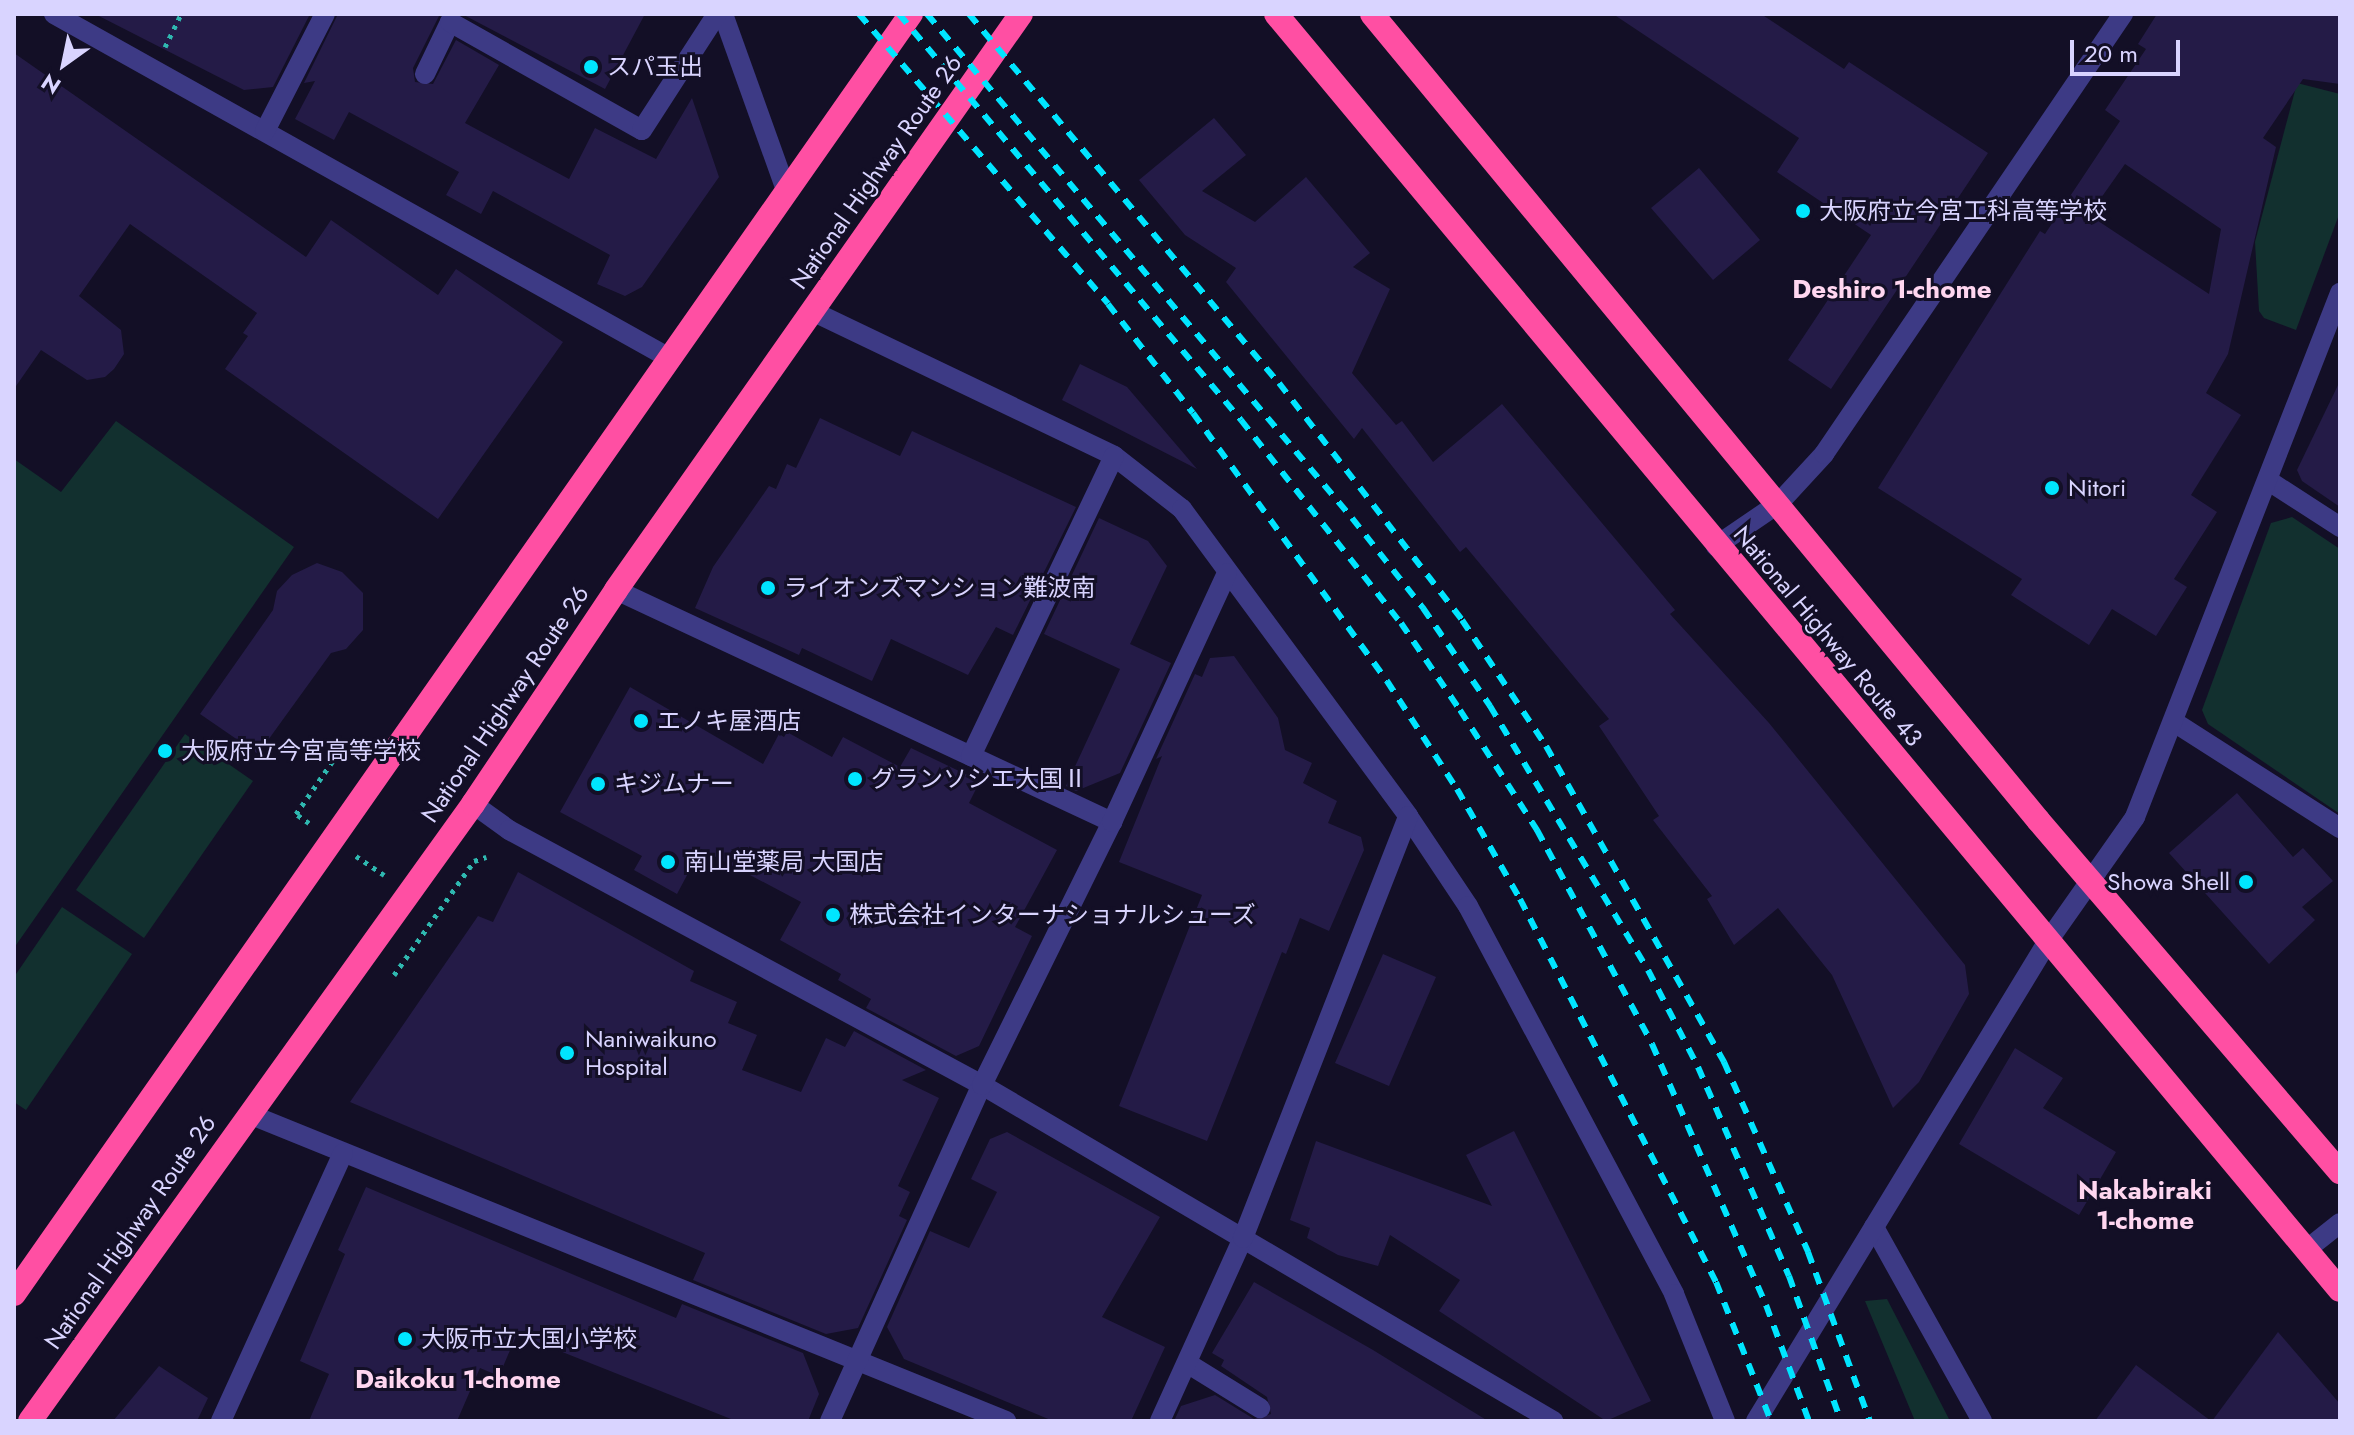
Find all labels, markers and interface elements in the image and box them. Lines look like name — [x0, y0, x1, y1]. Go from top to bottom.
north arrow — [24, 24, 104, 104]
scale bar — [2074, 24, 2184, 74]
text: 20 m — [2084, 36, 2138, 71]
street label: National Highway Route 26 — [784, 49, 968, 295]
place label: スパ玉出 — [607, 53, 703, 81]
marker: スパ玉出 — [582, 58, 600, 76]
text: N — [35, 66, 67, 102]
place label: 大阪府立今宮工科高等学校 — [1819, 197, 2107, 225]
marker: 大阪府立今宮工科高等学校 — [1794, 202, 1812, 220]
district label: Deshiro 1-chome — [1792, 274, 1992, 306]
place label: Nitori — [2068, 474, 2126, 502]
marker: Nitori — [2043, 479, 2061, 497]
street label: National Highway Route 43 — [1727, 520, 1929, 752]
place label: ライオンズマンション難波南 — [784, 574, 1096, 602]
marker: ライオンズマンション難波南 — [759, 579, 777, 597]
street label: National Highway Route 26 — [415, 580, 595, 828]
place label: エノキ屋酒店 — [657, 707, 801, 735]
marker: エノキ屋酒店 — [632, 712, 650, 730]
place label: 大阪府立今宮高等学校 — [181, 737, 421, 765]
marker: 大阪府立今宮高等学校 — [156, 742, 174, 760]
place label: グランソシエ大国Ⅱ — [871, 765, 1087, 793]
place label: キジムナー — [614, 770, 734, 798]
marker: グランソシエ大国Ⅱ — [846, 770, 864, 788]
marker: キジムナー — [589, 775, 607, 793]
place label: 南山堂薬局 大国店 — [684, 848, 883, 876]
marker: 南山堂薬局 大国店 — [659, 853, 677, 871]
place label: Showa Shell — [2107, 868, 2230, 896]
marker: Showa Shell — [2237, 873, 2255, 891]
place label: 株式会社インターナショナルシューズ — [849, 901, 1257, 929]
marker: 株式会社インターナショナルシューズ — [824, 906, 842, 924]
place label: Naniwaikuno Hospital — [585, 1025, 717, 1081]
marker: Naniwaikuno Hospital — [556, 1042, 578, 1064]
street label: National Highway Route 26 — [38, 1109, 222, 1355]
district label: Nakabiraki 1-chome — [2078, 1175, 2212, 1236]
place label: 大阪市立大国小学校 — [421, 1325, 637, 1353]
marker: 大阪市立大国小学校 — [396, 1330, 414, 1348]
district label: Daikoku 1-chome — [355, 1364, 561, 1396]

